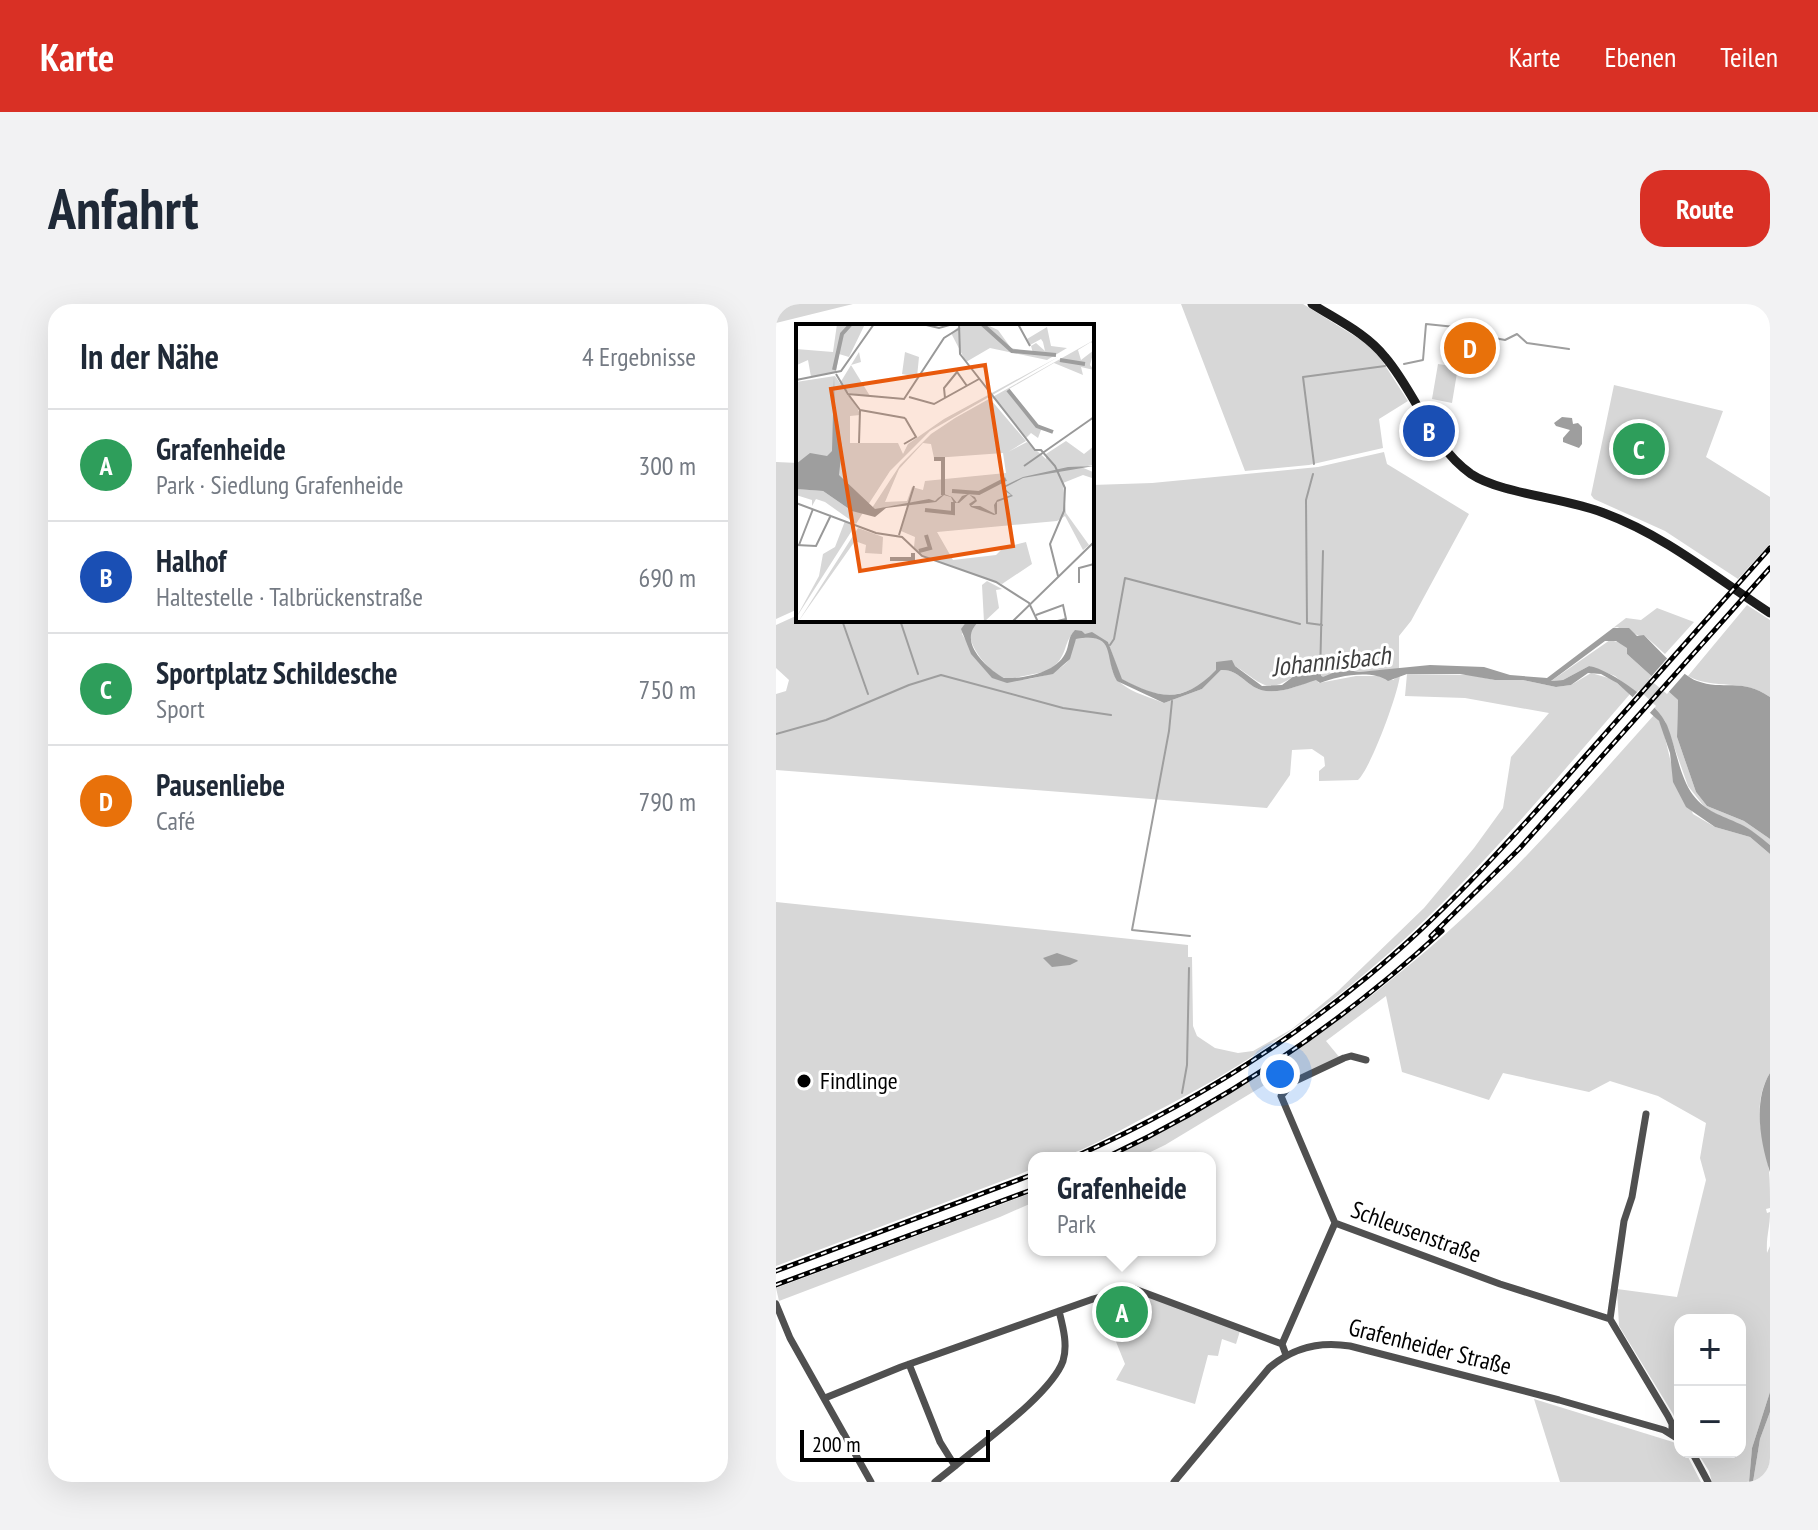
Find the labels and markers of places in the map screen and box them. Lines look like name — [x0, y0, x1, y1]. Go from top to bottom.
pin: D — [1444, 318, 1496, 378]
pin: B — [1403, 401, 1455, 461]
pin: C — [1613, 419, 1665, 479]
place label: Findlinge — [820, 1065, 898, 1096]
marker: Findlinge — [795, 1072, 813, 1090]
pin: A — [1096, 1282, 1148, 1342]

